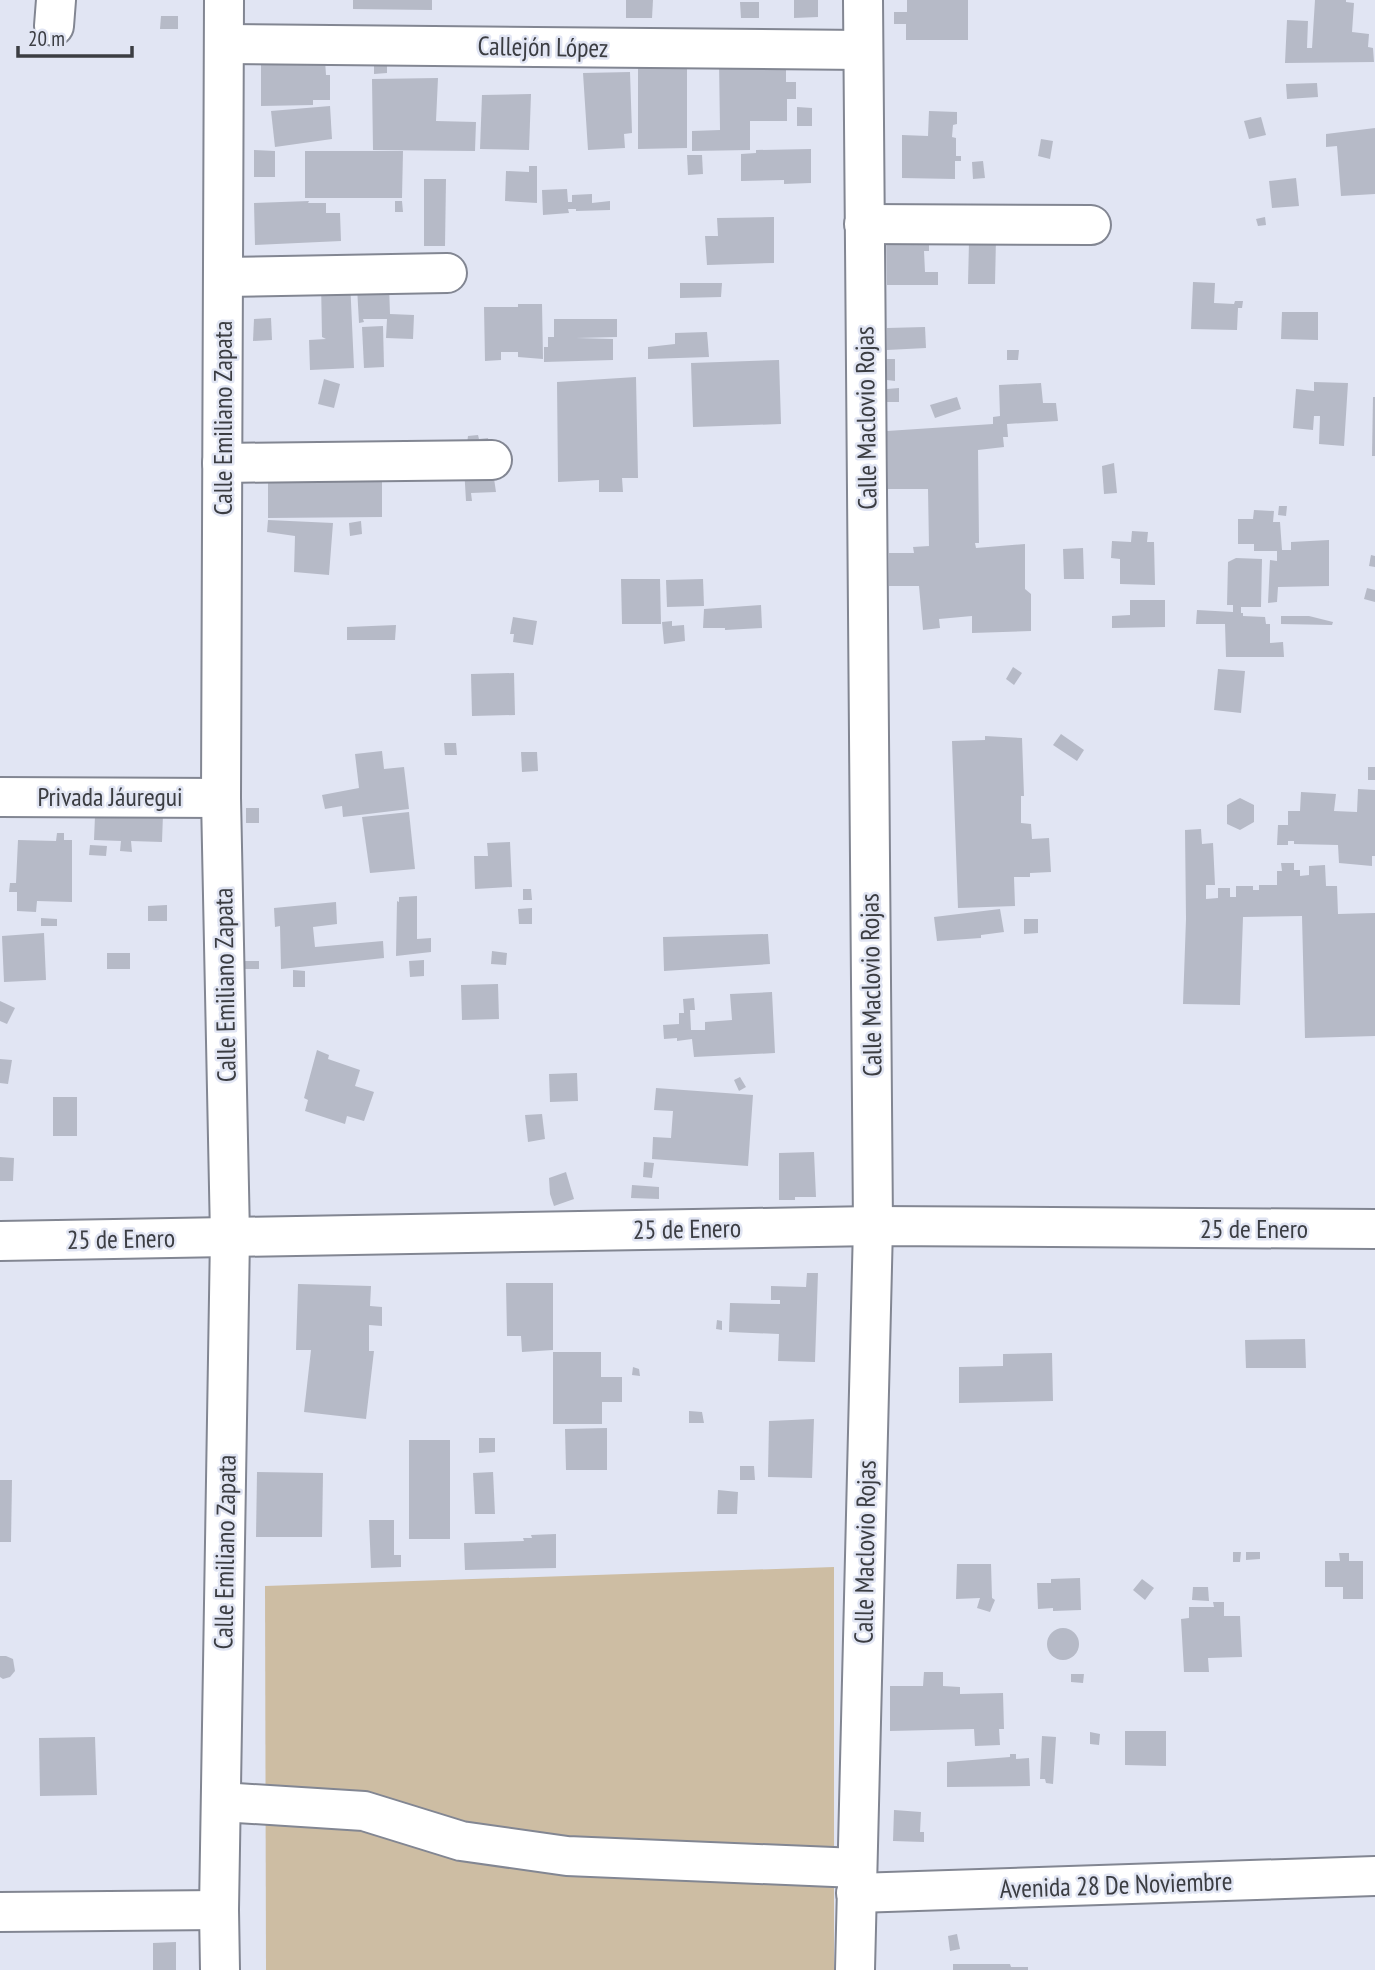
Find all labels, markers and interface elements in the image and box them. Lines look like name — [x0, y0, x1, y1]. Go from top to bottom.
scale bar — [18, 14, 131, 58]
text: 20 m — [28, 25, 65, 52]
street label: Callejón López — [477, 29, 609, 64]
street label: Calle Emiliano Zapata — [206, 321, 239, 515]
street label: Calle Maclovio Rojas — [847, 326, 884, 510]
street label: Privada Jáuregui — [37, 780, 183, 813]
street label: Calle Emiliano Zapata — [206, 887, 243, 1083]
street label: Calle Maclovio Rojas — [852, 893, 889, 1077]
street label: 25 de Enero — [633, 1211, 741, 1246]
street label: 25 de Enero — [1200, 1212, 1308, 1245]
street label: 25 de Enero — [67, 1221, 175, 1256]
street label: Calle Emiliano Zapata — [206, 1454, 243, 1650]
street label: Calle Maclovio Rojas — [846, 1460, 883, 1644]
street label: Avenida 28 De Noviembre — [999, 1864, 1233, 1905]

